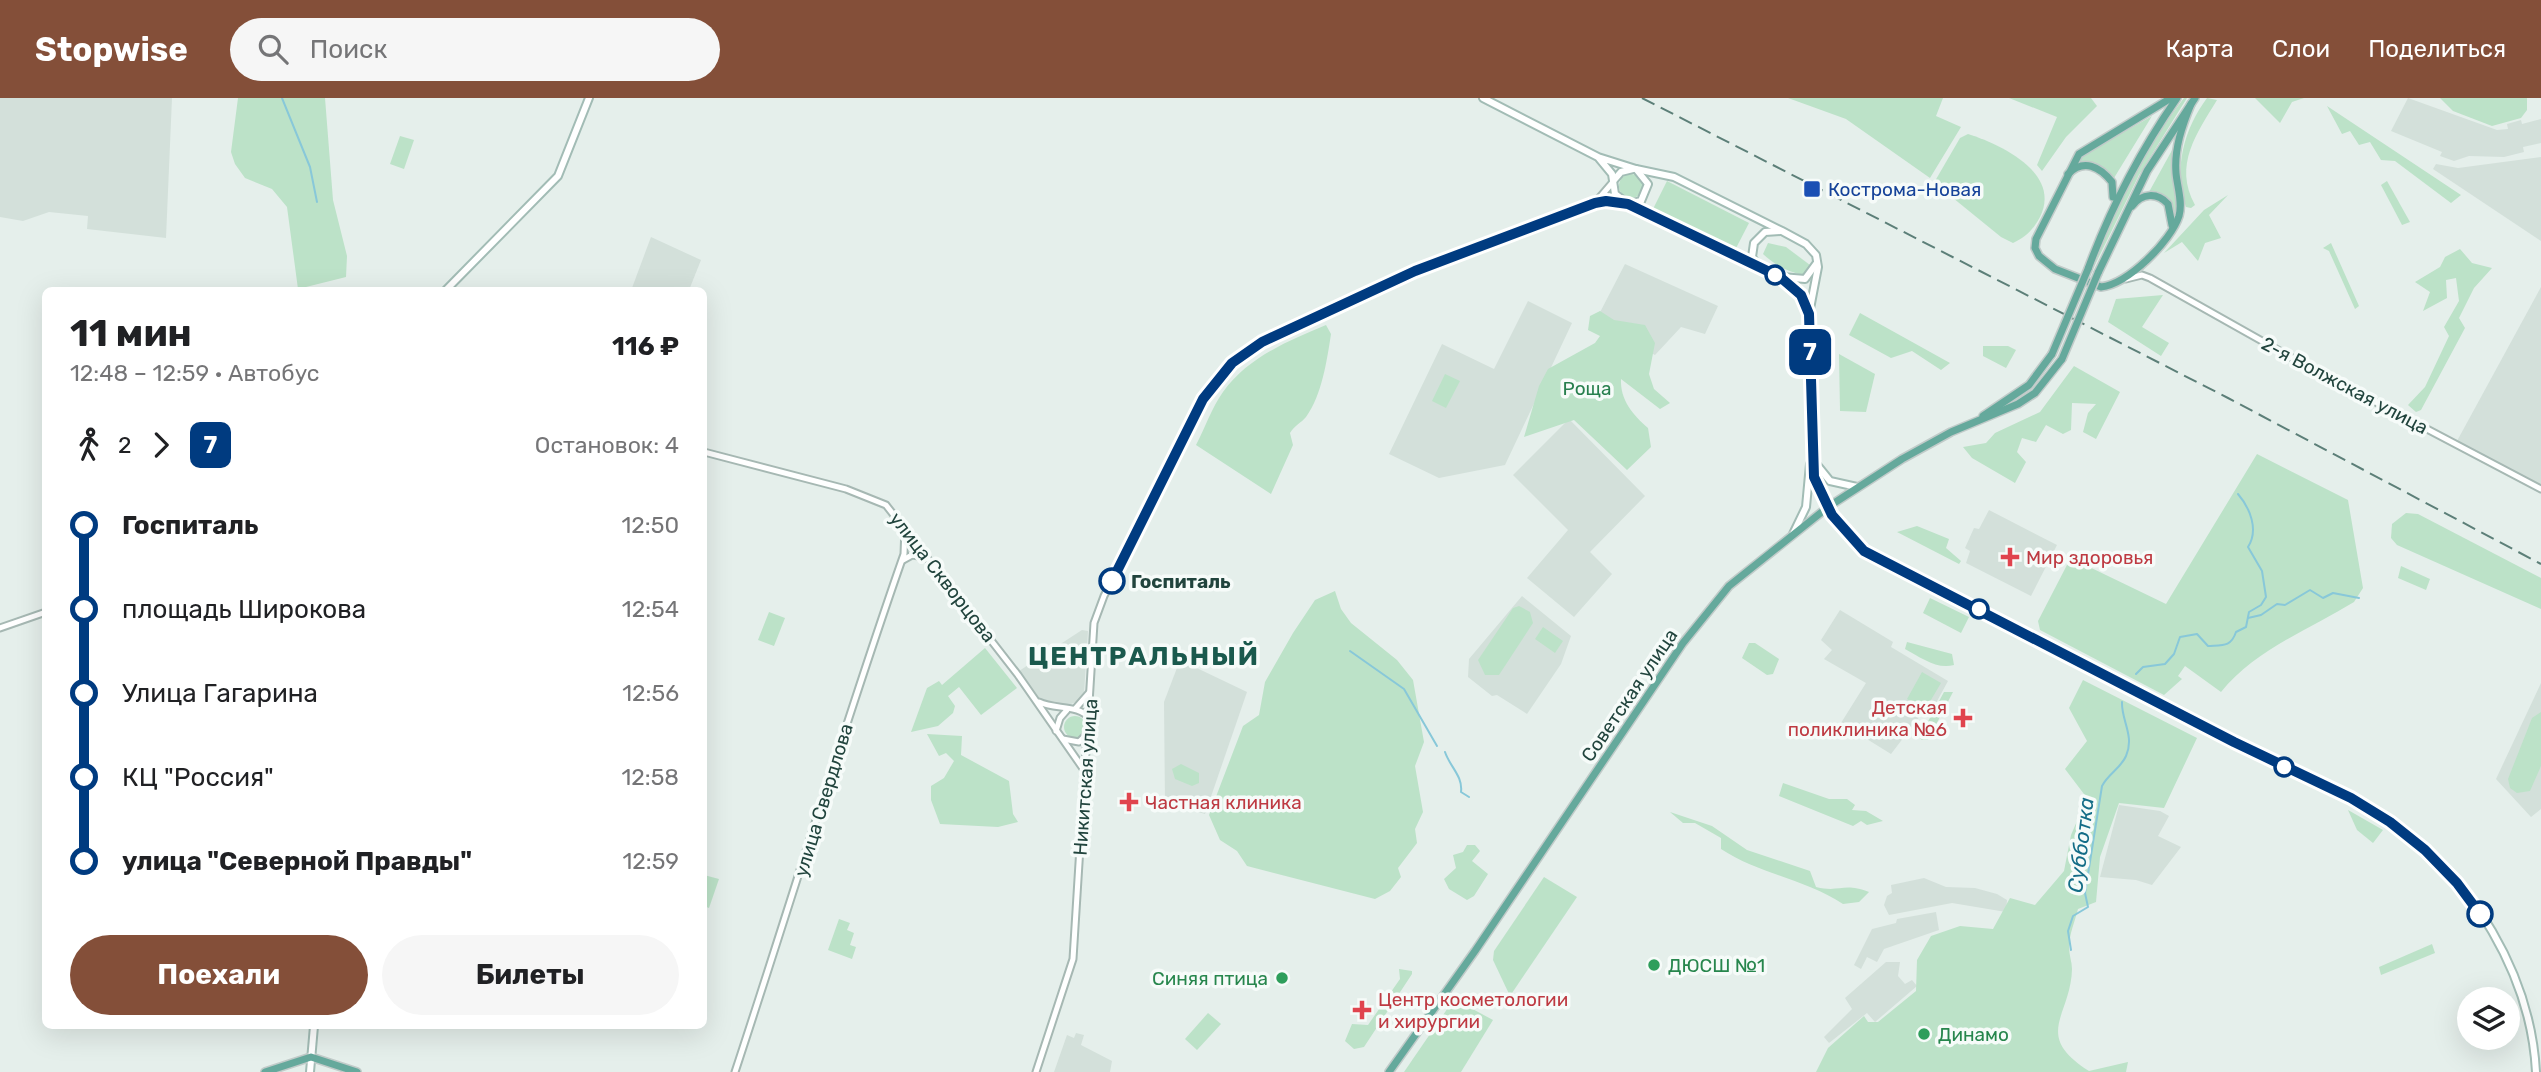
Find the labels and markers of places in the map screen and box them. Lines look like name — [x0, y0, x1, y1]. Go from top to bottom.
place label: Кострома-Новая — [1828, 178, 1981, 201]
marker: Кострома-Новая — [1802, 179, 1822, 199]
unlabelled marker — [1765, 265, 1785, 285]
place label: Мир здоровья — [2026, 546, 2153, 569]
marker: Мир здоровья — [2000, 547, 2020, 567]
marker: Госпиталь — [1099, 568, 1125, 594]
place label: Госпиталь — [1131, 570, 1231, 593]
unlabelled marker — [1969, 599, 1989, 619]
place label: Детская поликлиника №6 — [1788, 696, 1947, 741]
marker: Детская поликлиника №6 — [1953, 708, 1973, 728]
unlabelled marker — [2274, 757, 2294, 777]
place label: Частная клиника — [1145, 791, 1302, 814]
marker: Частная клиника — [1119, 792, 1139, 812]
unlabelled marker — [2467, 901, 2493, 927]
place label: ДЮСШ №1 — [1668, 954, 1765, 977]
marker: ДЮСШ №1 — [1646, 957, 1662, 973]
place label: Синяя птица — [1152, 967, 1268, 990]
marker: Синяя птица — [1274, 970, 1290, 986]
place label: Центр косметологии и хирургии — [1378, 988, 1568, 1033]
marker: Центр косметологии и хирургии — [1352, 1000, 1372, 1020]
place label: Динамо — [1938, 1023, 2009, 1046]
marker: Динамо — [1916, 1026, 1932, 1042]

